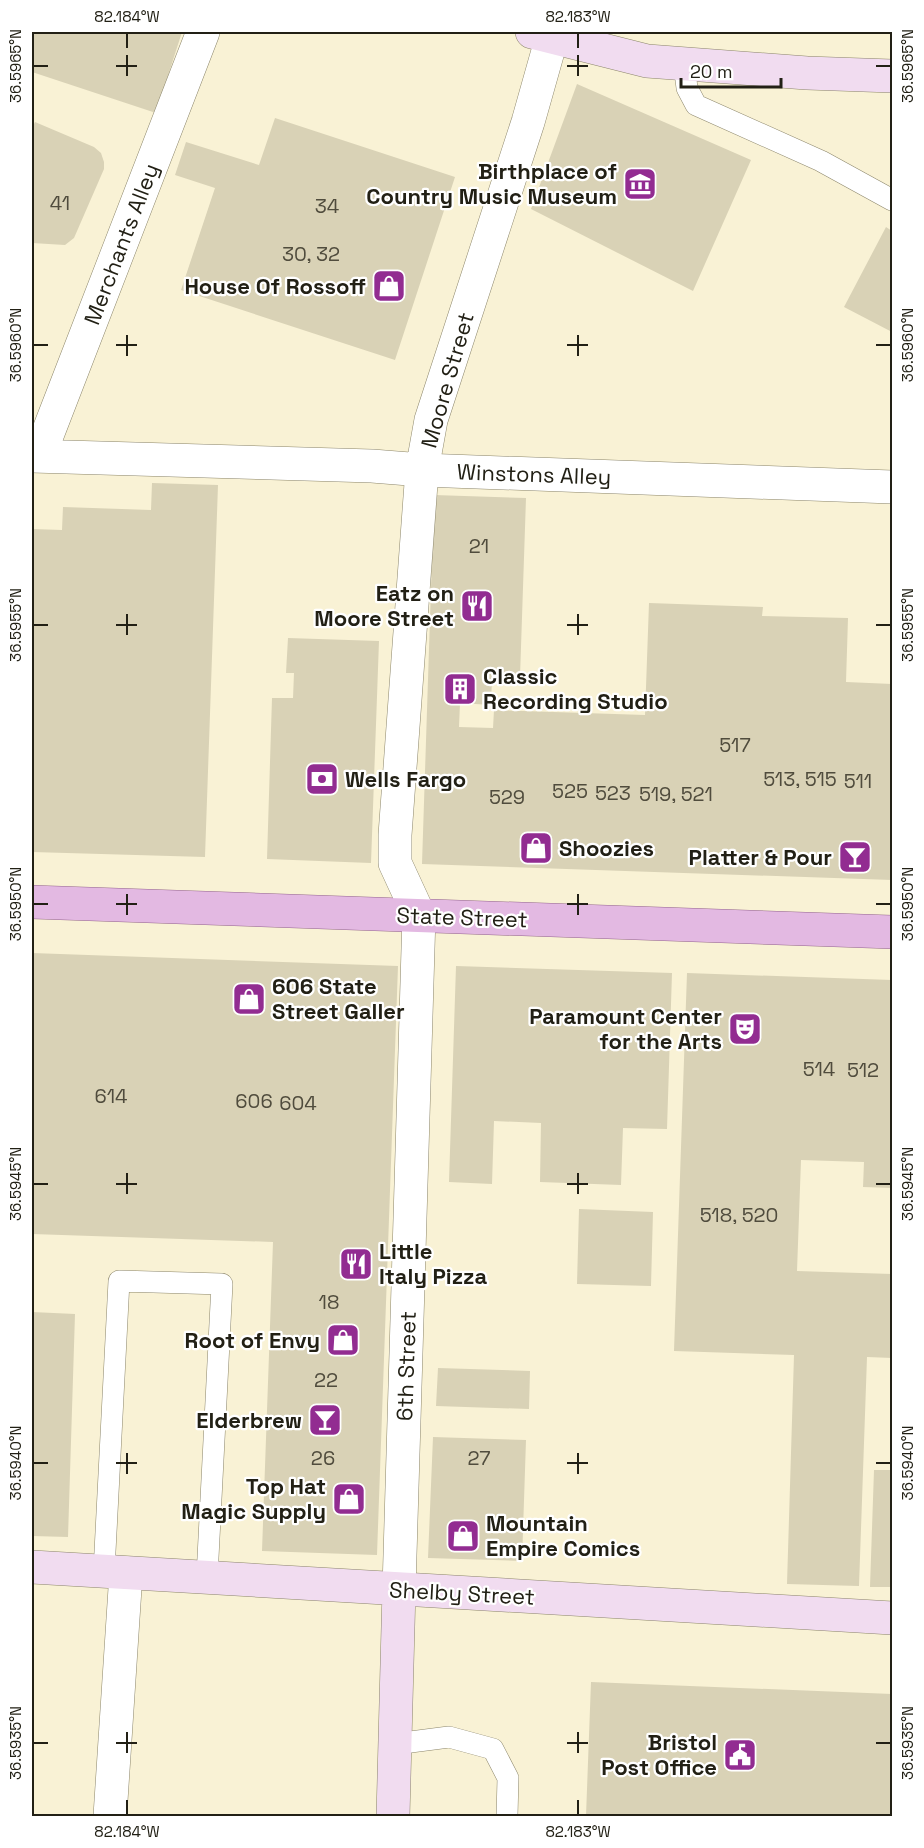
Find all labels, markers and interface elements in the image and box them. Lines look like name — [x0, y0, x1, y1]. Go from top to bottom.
text: 82.184°W — [94, 7, 160, 26]
text: 82.183°W — [545, 7, 611, 26]
text: 36.5965°N — [6, 29, 25, 103]
text: 36.5965°N — [898, 29, 917, 103]
scale bar — [681, 51, 782, 89]
text: 20 m — [690, 60, 733, 83]
place label: Birthplace of Country Music Museum — [366, 157, 617, 210]
street label: Merchants Alley — [77, 159, 165, 329]
museum icon: Birthplace of Country Music Museum — [622, 166, 658, 202]
house number: 41 — [50, 190, 70, 216]
house number: 34 — [315, 193, 339, 219]
house number: 30, 32 — [282, 241, 340, 267]
shop icon: House Of Rossoff — [371, 268, 407, 304]
place label: House Of Rossoff — [184, 272, 366, 300]
text: 36.5960°N — [6, 308, 25, 382]
text: 36.5960°N — [898, 308, 917, 382]
street label: Moore Street — [414, 309, 480, 451]
street label: Winstons Alley — [456, 457, 612, 491]
house number: 21 — [469, 533, 489, 559]
place label: Eatz on Moore Street — [314, 579, 454, 632]
text: 36.5955°N — [6, 588, 25, 662]
restaurant icon: Eatz on Moore Street — [459, 588, 495, 624]
text: 36.5955°N — [898, 588, 917, 662]
place label: Classic Recording Studio — [483, 662, 668, 715]
building icon: Classic Recording Studio — [442, 671, 478, 707]
house number: 517 — [719, 732, 751, 758]
bank icon: Wells Fargo — [304, 761, 340, 797]
place label: Wells Fargo — [345, 765, 466, 793]
house number: 513, 515 — [763, 766, 837, 792]
house number: 511 — [844, 768, 872, 794]
house number: 525 — [552, 778, 588, 804]
house number: 523 — [595, 780, 631, 806]
house number: 519, 521 — [639, 781, 713, 807]
house number: 529 — [489, 784, 525, 810]
shop icon: Shoozies — [518, 830, 554, 866]
place label: Shoozies — [559, 834, 654, 862]
bar icon: Platter & Pour — [837, 839, 873, 875]
place label: Platter & Pour — [689, 843, 832, 871]
text: 36.5950°N — [6, 867, 25, 941]
text: 36.5950°N — [898, 867, 917, 941]
street label: State Street — [396, 901, 528, 933]
place label: 606 State Street Galler — [272, 972, 405, 1025]
shop icon: 606 State Street Galler — [231, 981, 267, 1017]
place label: Paramount Center for the Arts — [529, 1002, 722, 1055]
theatre icon: Paramount Center for the Arts — [727, 1011, 763, 1047]
house number: 514 — [803, 1056, 835, 1082]
house number: 512 — [847, 1057, 879, 1083]
house number: 614 — [94, 1083, 128, 1109]
house number: 606 — [235, 1088, 273, 1114]
house number: 604 — [279, 1090, 317, 1116]
text: 36.5945°N — [6, 1147, 25, 1221]
text: 36.5945°N — [898, 1147, 917, 1221]
house number: 518, 520 — [700, 1202, 778, 1228]
place label: Little Italy Pizza — [379, 1237, 487, 1290]
restaurant icon: Little Italy Pizza — [338, 1246, 374, 1282]
house number: 18 — [319, 1289, 339, 1315]
street label: 6th Street — [390, 1311, 422, 1421]
shop icon: Root of Envy — [325, 1322, 361, 1358]
place label: Root of Envy — [185, 1326, 320, 1354]
house number: 22 — [314, 1367, 338, 1393]
bar icon: Elderbrew — [307, 1402, 343, 1438]
place label: Elderbrew — [196, 1406, 302, 1434]
text: 36.5940°N — [6, 1426, 25, 1500]
text: 36.5940°N — [898, 1426, 917, 1500]
house number: 26 — [311, 1445, 335, 1471]
house number: 27 — [467, 1445, 491, 1471]
place label: Top Hat Magic Supply — [181, 1472, 326, 1525]
shop icon: Top Hat Magic Supply — [331, 1481, 367, 1517]
place label: Mountain Empire Comics — [486, 1509, 640, 1562]
shop icon: Mountain Empire Comics — [445, 1518, 481, 1554]
street label: Shelby Street — [388, 1575, 536, 1611]
text: 36.5935°N — [6, 1706, 25, 1780]
text: 36.5935°N — [898, 1706, 917, 1780]
place label: Bristol Post Office — [601, 1728, 717, 1781]
public building icon: Bristol Post Office — [722, 1737, 758, 1773]
text: 82.184°W — [94, 1822, 160, 1841]
text: 82.183°W — [545, 1822, 611, 1841]

